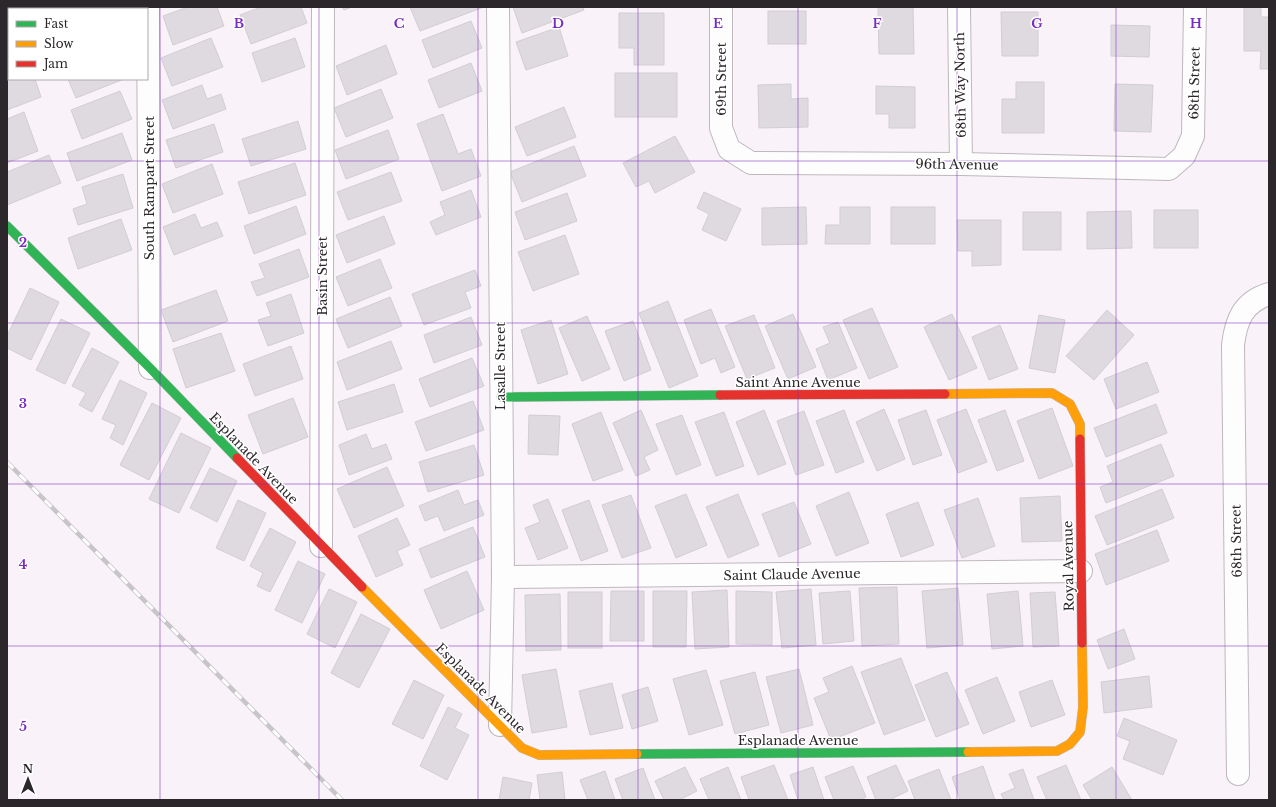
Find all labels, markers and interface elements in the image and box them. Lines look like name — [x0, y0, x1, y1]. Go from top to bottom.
legend — [8, 8, 148, 80]
text: B — [234, 15, 244, 32]
text: C — [394, 15, 405, 32]
text: D — [552, 15, 564, 32]
text: E — [713, 15, 723, 32]
text: F — [873, 15, 882, 32]
text: G — [1031, 15, 1043, 32]
text: H — [1190, 15, 1202, 32]
text: Fast — [44, 16, 69, 31]
street label: 68th Way North — [951, 32, 970, 138]
text: Slow — [44, 36, 74, 51]
street label: 69th Street — [713, 42, 730, 116]
street label: 68th Street — [1185, 46, 1204, 120]
text: Jam — [42, 56, 68, 71]
street label: South Rampart Street — [141, 116, 158, 260]
street label: 96th Avenue — [915, 155, 999, 174]
text: 2 — [19, 234, 27, 251]
street label: Basin Street — [314, 236, 331, 316]
street label: Lasalle Street — [492, 322, 509, 410]
street label: Saint Anne Avenue — [735, 374, 861, 391]
text: 3 — [19, 395, 27, 412]
street label: Esplanade Avenue — [206, 409, 302, 508]
street label: 68th Street — [1227, 504, 1246, 578]
street label: Royal Avenue — [1059, 521, 1078, 611]
text: 4 — [19, 556, 28, 573]
street label: Saint Claude Avenue — [723, 565, 861, 584]
street label: Esplanade Avenue — [432, 640, 529, 737]
text: 5 — [19, 718, 27, 735]
street label: Esplanade Avenue — [738, 732, 858, 749]
north arrow — [8, 759, 48, 799]
text: N — [23, 762, 34, 776]

